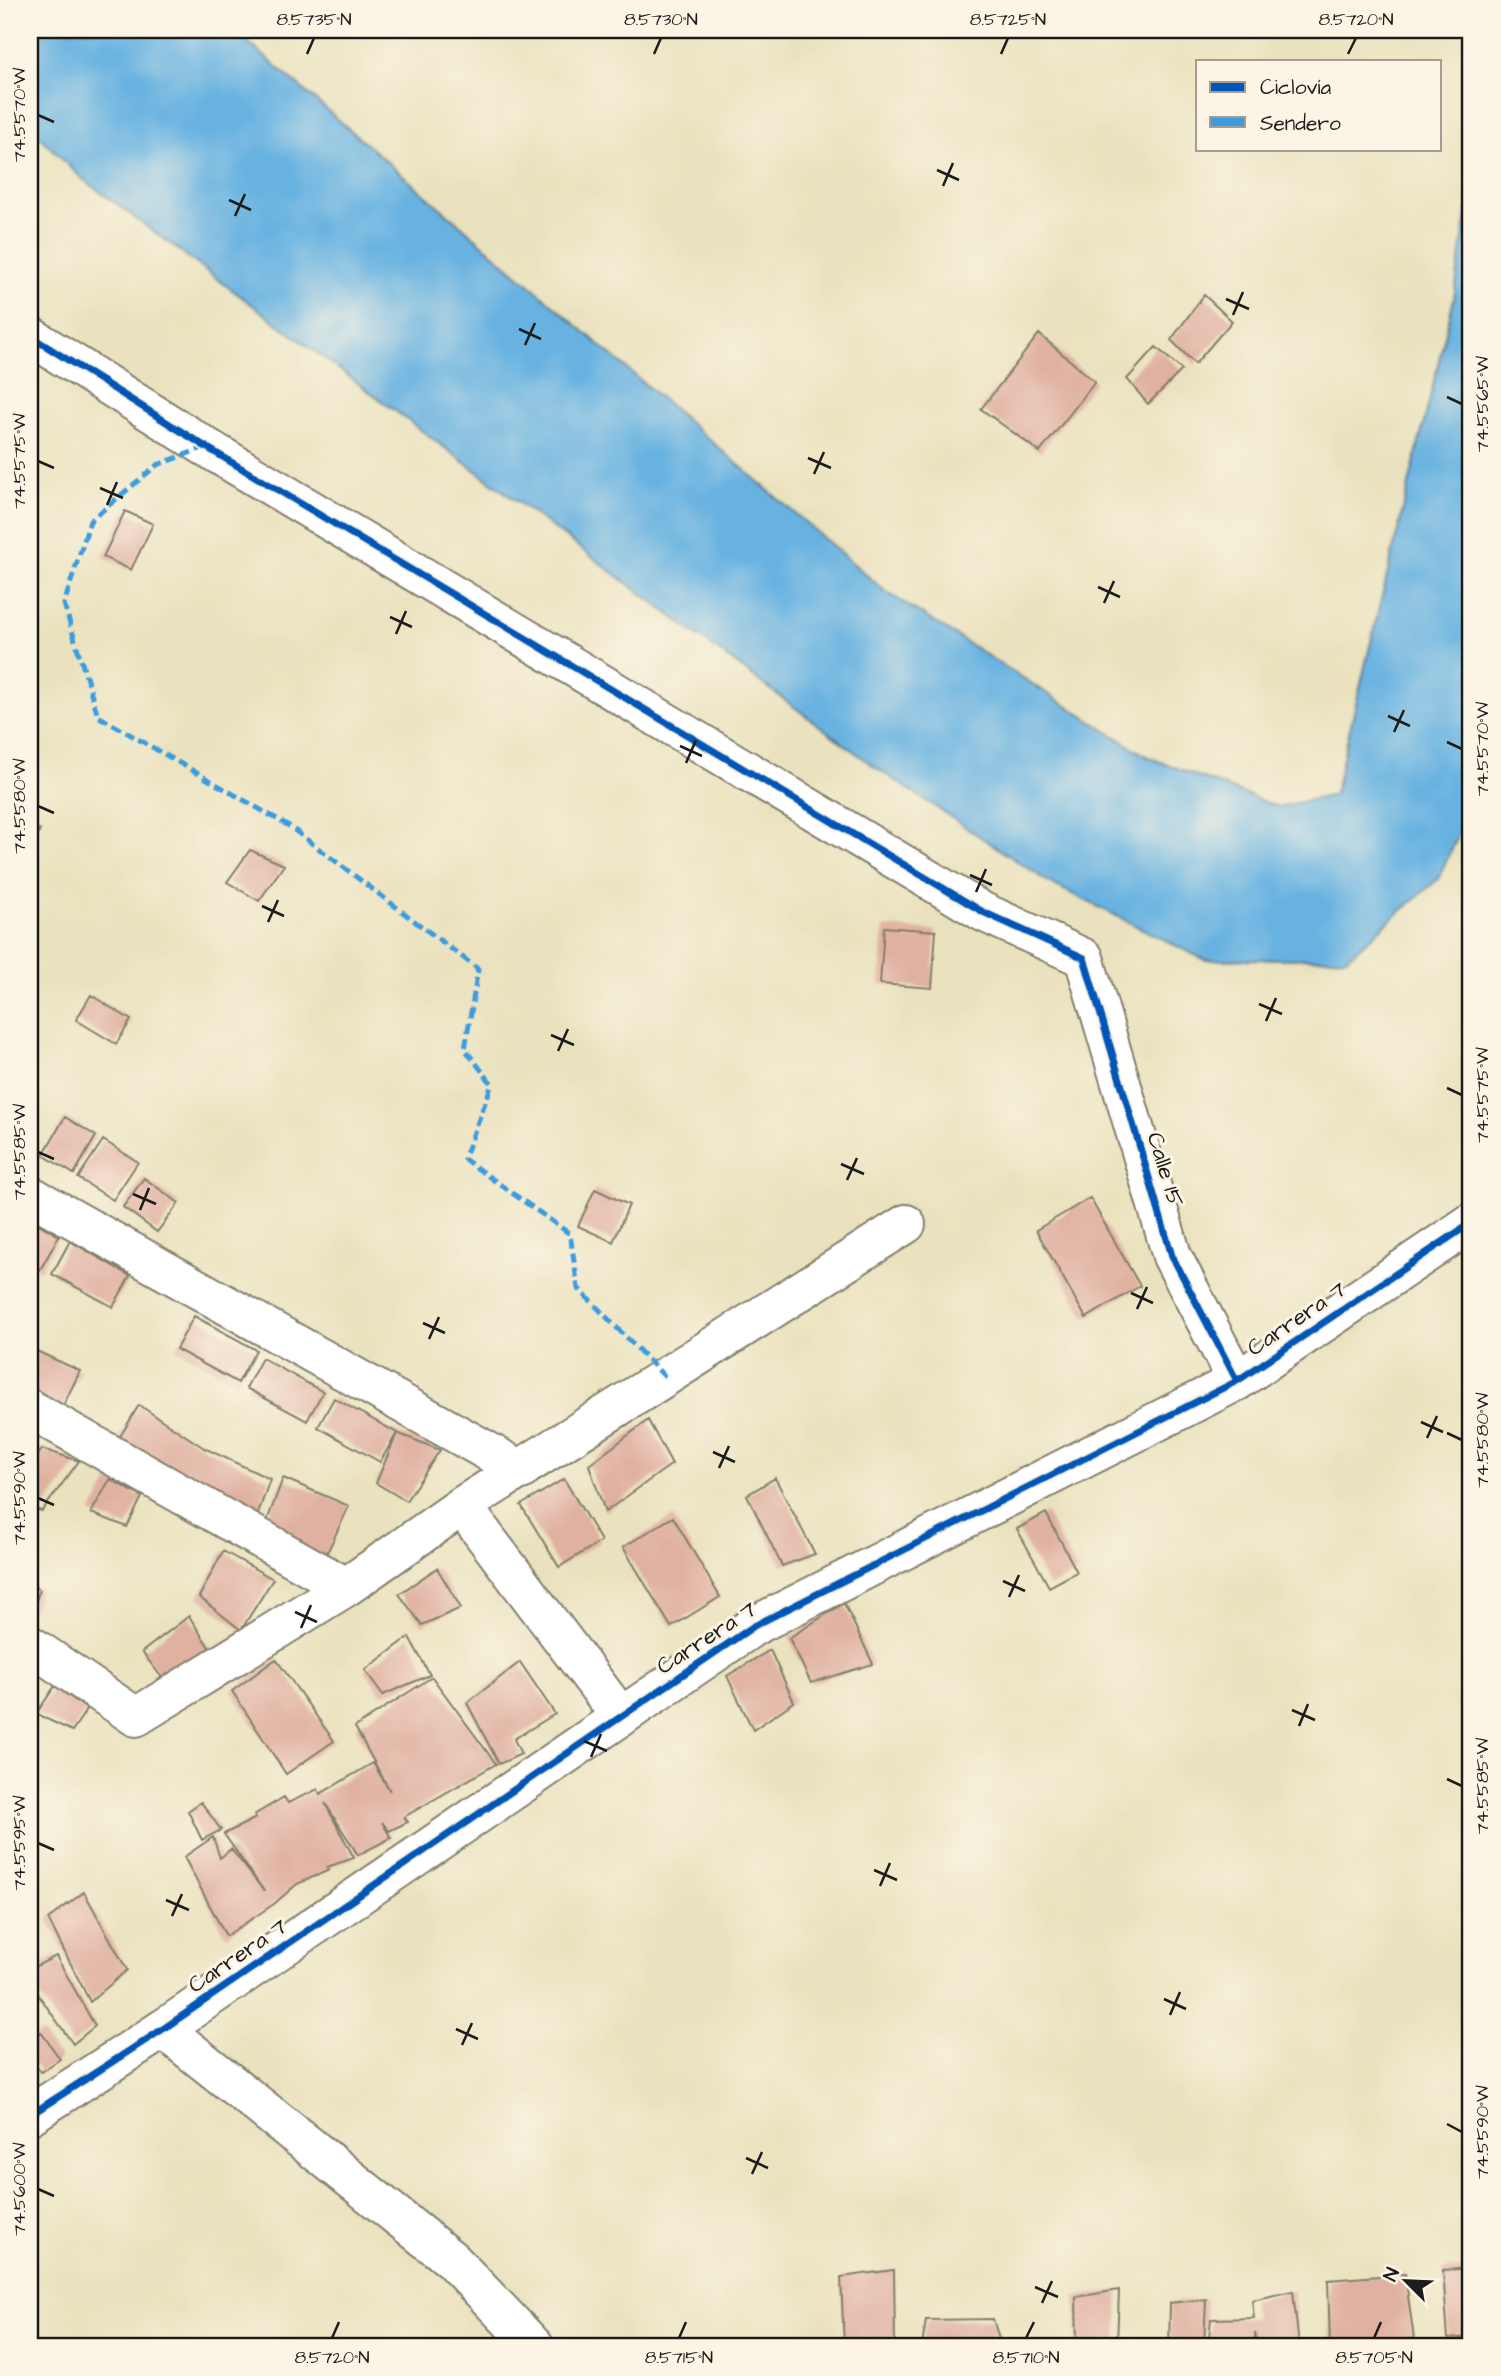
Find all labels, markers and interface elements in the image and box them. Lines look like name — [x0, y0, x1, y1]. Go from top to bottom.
text: 8.5735°N — [276, 7, 352, 32]
text: 8.5730°N — [624, 7, 698, 32]
text: 8.5725°N — [970, 7, 1046, 32]
text: 8.5720°N — [1319, 7, 1393, 32]
legend — [1196, 60, 1442, 150]
text: 74.5570°W — [7, 68, 32, 162]
text: Ciclovía — [1260, 73, 1332, 102]
text: Sendero — [1260, 109, 1341, 138]
text: 74.5565°W — [1470, 356, 1495, 452]
text: 74.5575°W — [7, 413, 32, 509]
text: 74.5570°W — [1470, 702, 1495, 796]
text: 74.5580°W — [7, 758, 32, 854]
text: 74.5575°W — [1470, 1047, 1495, 1143]
text: 74.5585°W — [7, 1104, 32, 1200]
street label: Calle 15 — [1139, 1128, 1191, 1210]
street label: Carrera 7 — [1241, 1274, 1353, 1364]
text: 74.5580°W — [1470, 1392, 1495, 1488]
text: 74.5590°W — [7, 1451, 32, 1545]
street label: Carrera 7 — [650, 1593, 763, 1682]
text: 74.5585°W — [1470, 1738, 1495, 1834]
text: 74.5595°W — [7, 1795, 32, 1891]
street label: Carrera 7 — [182, 1911, 294, 2001]
text: 74.5590°W — [1470, 2085, 1495, 2179]
text: 74.5600°W — [7, 2142, 32, 2236]
north arrow — [1372, 2246, 1442, 2316]
text: N — [1377, 2264, 1407, 2286]
text: 8.5720°N — [295, 2345, 369, 2370]
text: 8.5715°N — [645, 2345, 713, 2370]
text: 8.5710°N — [993, 2345, 1059, 2370]
text: 8.5705°N — [1335, 2345, 1413, 2370]

